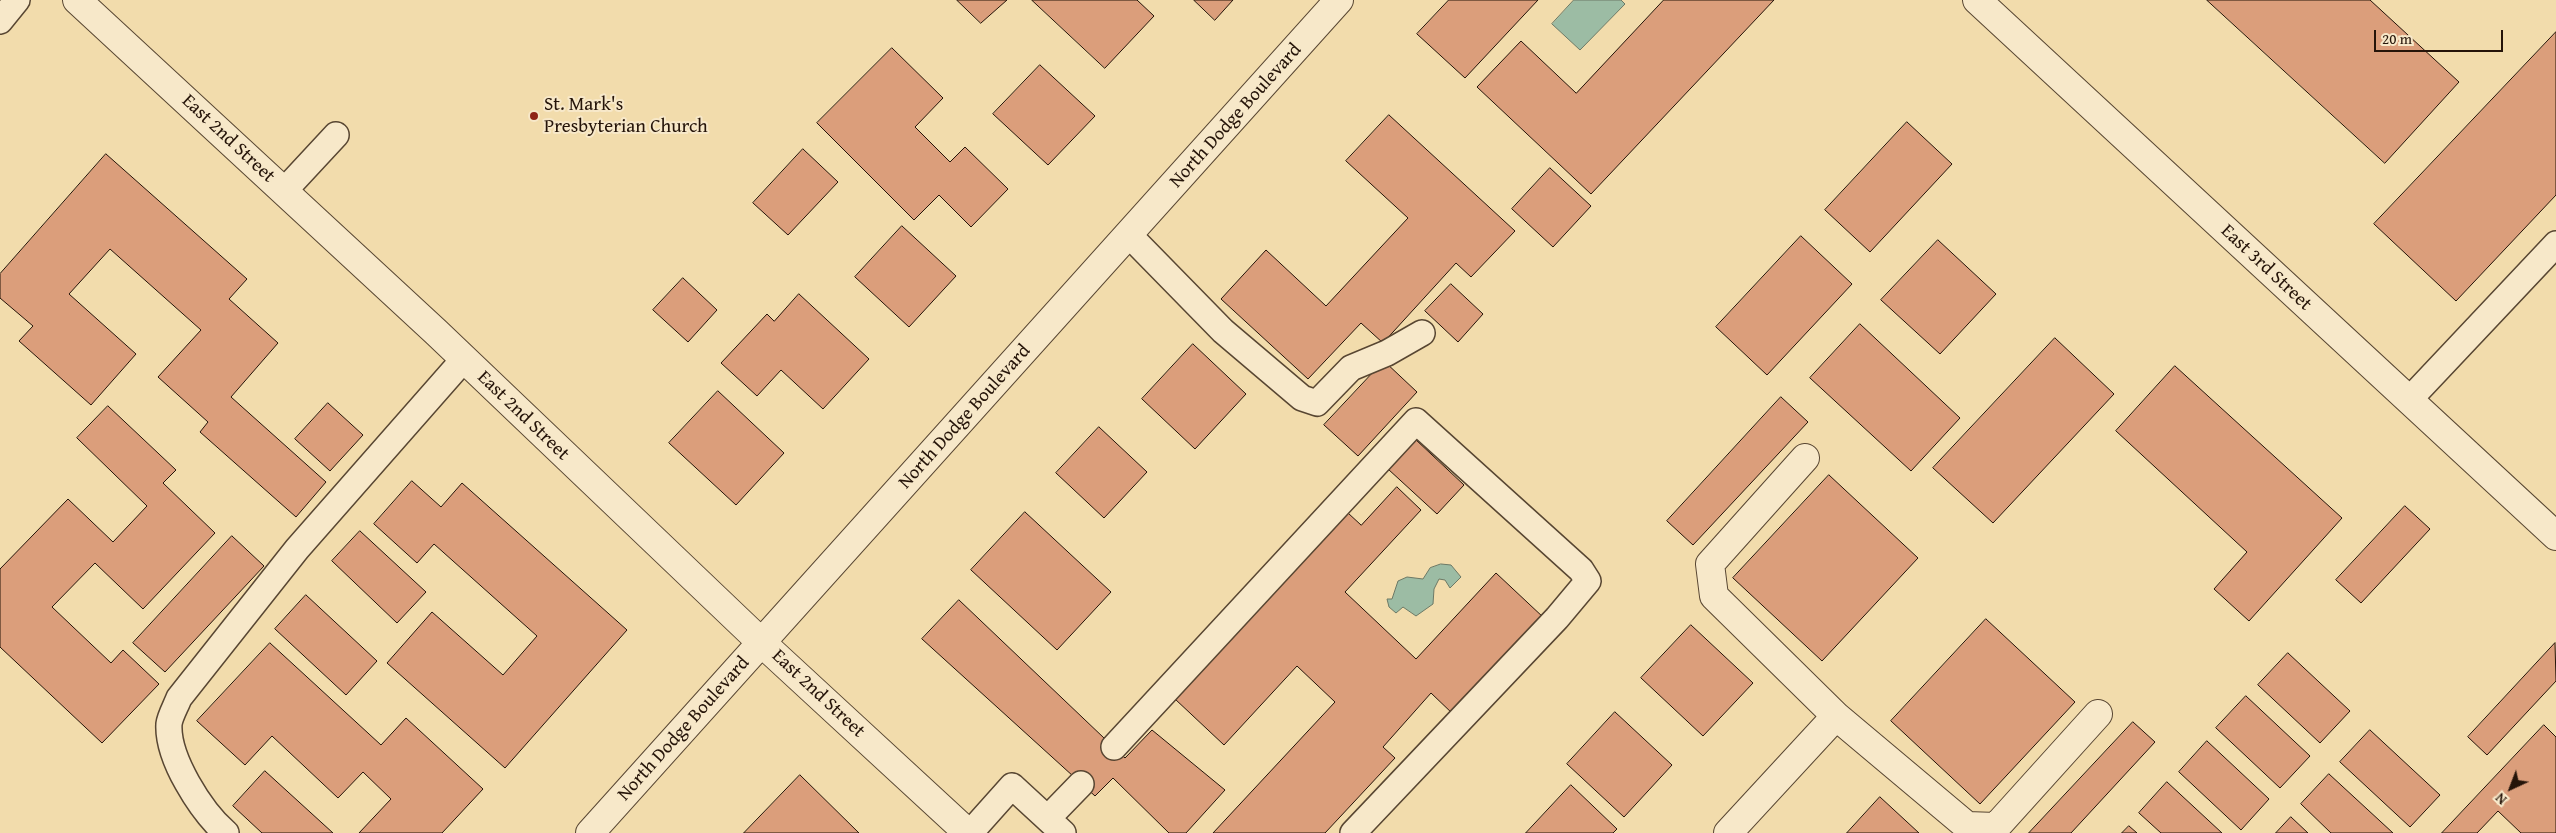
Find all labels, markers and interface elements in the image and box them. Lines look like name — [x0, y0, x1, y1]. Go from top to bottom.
scale bar — [2376, 20, 2505, 52]
text: 20 m — [2382, 28, 2412, 49]
street label: North Dodge Boulevard — [1165, 39, 1307, 193]
street label: East 2nd Street — [177, 90, 279, 188]
place label: St. Mark's Presbyterian Church — [544, 94, 708, 138]
marker: St. Mark's Presbyterian Church — [528, 110, 540, 122]
street label: East 3rd Street — [2216, 220, 2316, 316]
street label: North Dodge Boulevard — [894, 340, 1036, 494]
street label: East 2nd Street — [472, 366, 574, 466]
street label: East 2nd Street — [767, 645, 869, 743]
street label: North Dodge Boulevard — [613, 652, 755, 806]
north arrow — [2486, 763, 2536, 813]
text: N — [2491, 788, 2511, 809]

